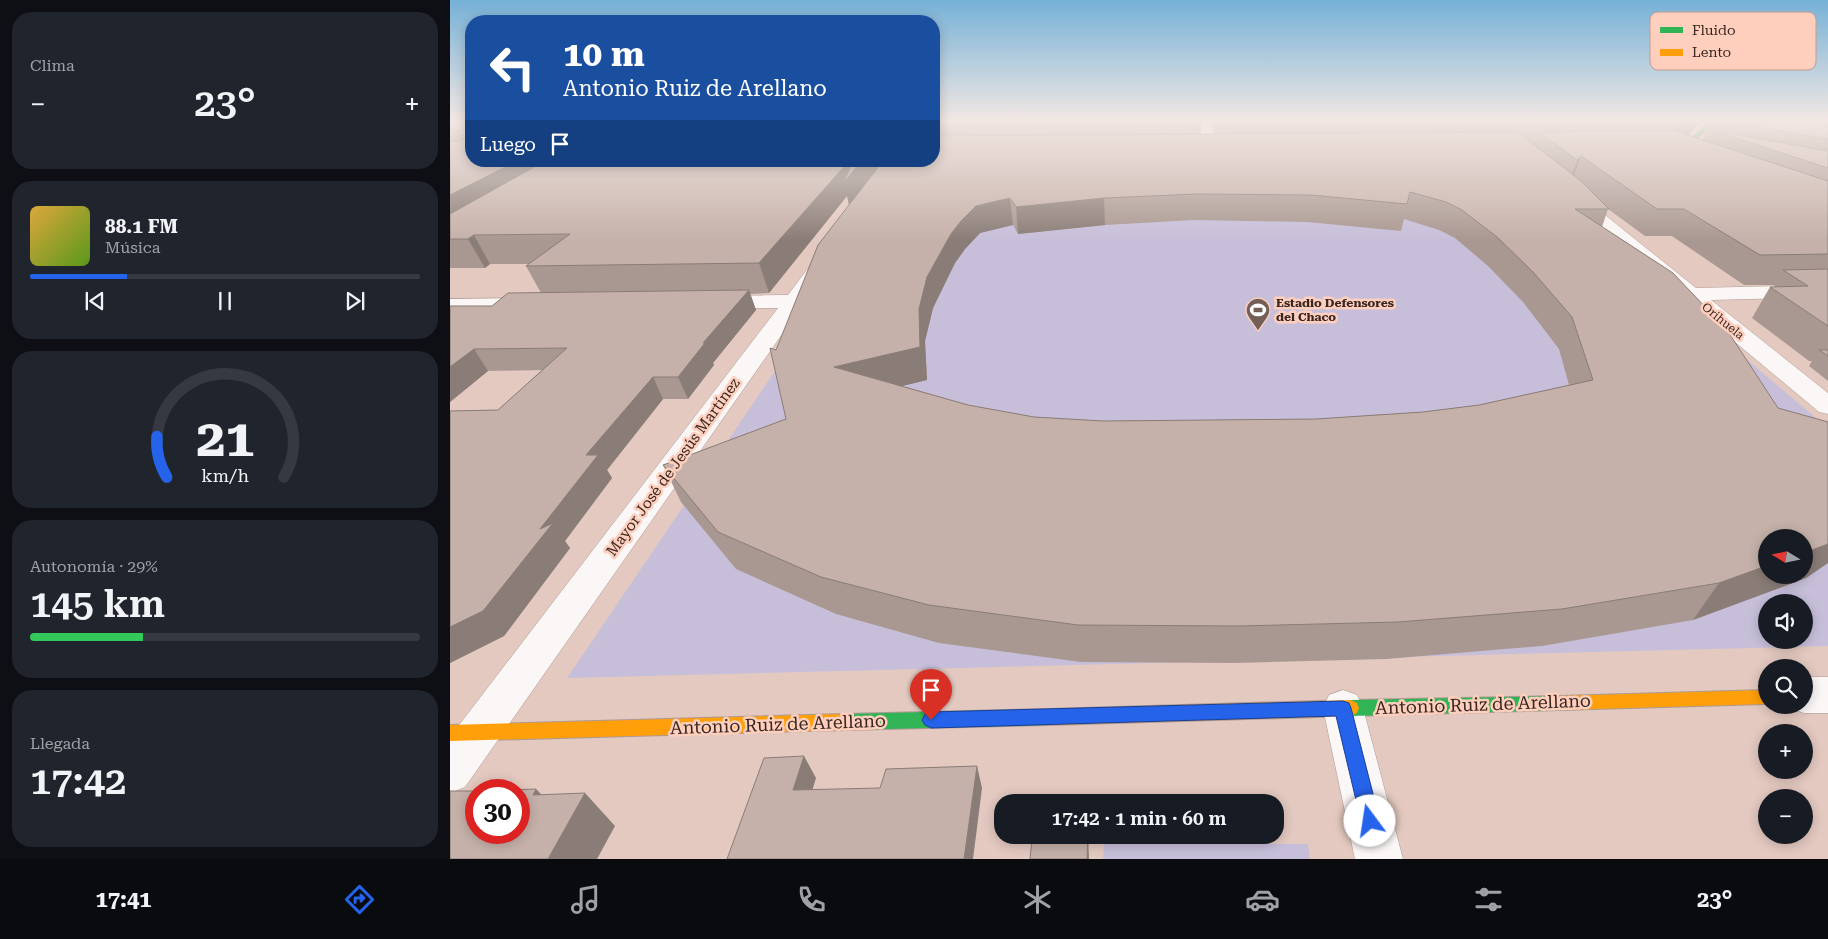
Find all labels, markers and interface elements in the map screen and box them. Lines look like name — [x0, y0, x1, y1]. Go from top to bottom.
legend — [1650, 12, 1816, 70]
text: Fluido — [1692, 22, 1736, 38]
text: 10 m — [563, 34, 645, 75]
icon: left — [480, 35, 545, 100]
text: Lento — [1692, 44, 1731, 60]
text: Clima — [30, 56, 75, 75]
text: Antonio Ruiz de Arellano — [563, 76, 827, 101]
text: 23° — [194, 81, 256, 125]
text: − — [30, 88, 46, 121]
text: + — [404, 88, 420, 121]
icon: arrive — [546, 130, 574, 158]
text: Luego — [480, 133, 536, 156]
text: 88.1 FM — [105, 215, 178, 238]
text: Música — [105, 238, 160, 257]
icon: previous — [81, 287, 109, 315]
icon: pause — [211, 287, 239, 315]
icon: next — [341, 287, 369, 315]
place label: Estadio Defensores del Chaco — [1276, 296, 1394, 324]
sports icon: Estadio Defensores del Chaco — [1245, 297, 1271, 331]
street label: Orihuela — [1699, 300, 1747, 343]
street label: Mayor José de Jesús Martínez — [602, 375, 744, 559]
text: 21 — [196, 408, 254, 469]
text: km/h — [201, 465, 249, 486]
north arrow — [1758, 529, 1812, 584]
map controls — [1758, 529, 1813, 844]
text: Autonomía · 29% — [30, 557, 158, 576]
text: 145 km — [30, 582, 165, 626]
button: sound — [1758, 594, 1813, 649]
button: search — [1758, 659, 1813, 714]
pin — [910, 669, 952, 720]
icon: arrive — [917, 676, 945, 704]
street label: Antonio Ruiz de Arellano — [1375, 690, 1591, 718]
street label: Antonio Ruiz de Arellano — [670, 710, 886, 738]
button: + — [1758, 724, 1813, 779]
text: Llegada — [30, 734, 90, 753]
text: 17:42 — [30, 759, 126, 803]
speed limit sign: 30 — [465, 779, 530, 844]
button: − — [1758, 789, 1813, 844]
position arrow — [1343, 794, 1395, 846]
text: 17:42 · 1 min · 60 m — [1052, 807, 1226, 830]
icon: directions — [342, 882, 377, 917]
icon: music — [568, 882, 603, 917]
icon: phone — [794, 882, 829, 917]
icon: climate — [1020, 882, 1055, 917]
icon: car — [1245, 882, 1280, 917]
icon: filters — [1471, 882, 1506, 917]
text: 17:41 — [95, 887, 152, 912]
text: 23° — [1697, 887, 1733, 912]

